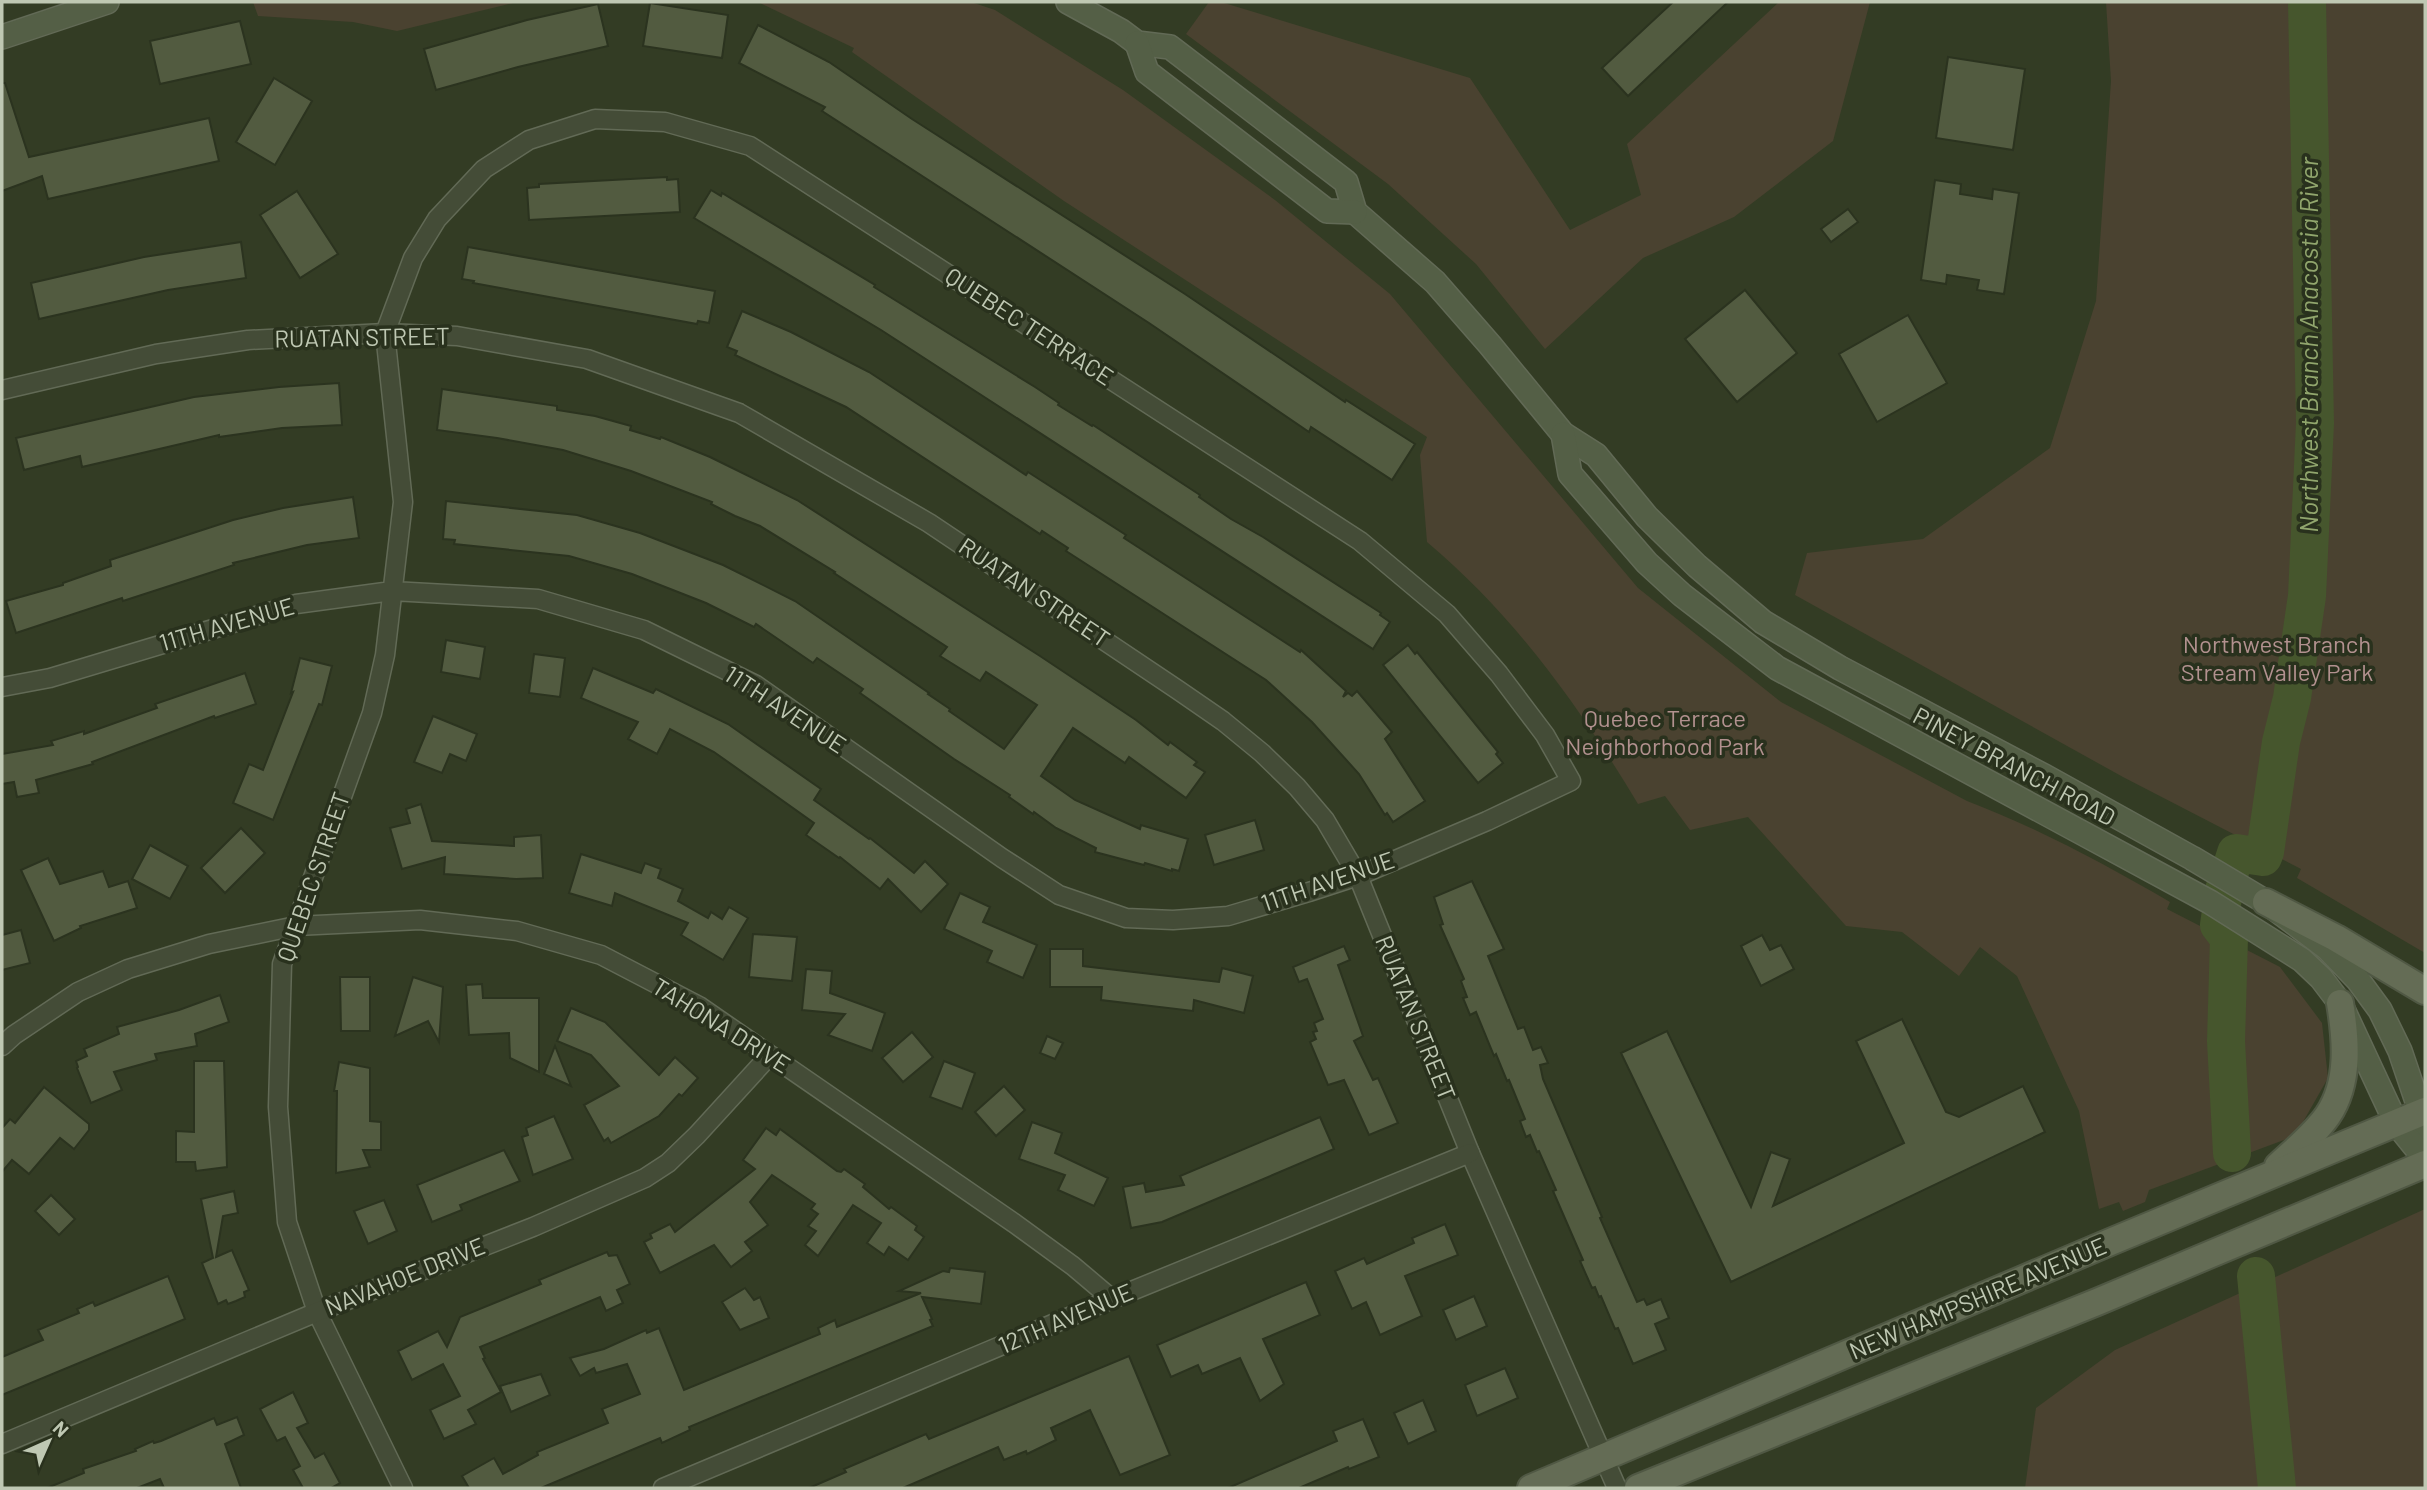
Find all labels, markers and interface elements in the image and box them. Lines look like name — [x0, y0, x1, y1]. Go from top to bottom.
water label: Northwest Branch Anacostia River — [2292, 156, 2323, 533]
street label: QUEBEC TERRACE — [940, 261, 1119, 391]
street label: RUATAN STREET — [274, 320, 450, 353]
street label: RUATAN STREET — [954, 531, 1116, 653]
street label: 11TH AVENUE — [156, 590, 297, 657]
park label: Northwest Branch Stream Valley Park — [2181, 629, 2373, 686]
street label: 11TH AVENUE — [720, 659, 852, 759]
street label: PINEY BRANCH ROAD — [1909, 700, 2121, 831]
park label: Quebec Terrace Neighborhood Park — [1565, 703, 1765, 760]
street label: QUEBEC STREET — [270, 788, 355, 965]
street label: 11TH AVENUE — [1257, 844, 1398, 917]
street label: RUATAN STREET — [1370, 931, 1463, 1104]
street label: TAHONA DRIVE — [647, 971, 796, 1079]
street label: NAVAHOE DRIVE — [320, 1230, 489, 1321]
street label: NEW HAMPSHIRE AVENUE — [1845, 1230, 2110, 1365]
street label: 12TH AVENUE — [994, 1276, 1137, 1359]
north arrow — [14, 1406, 84, 1476]
text: N — [49, 1416, 74, 1441]

